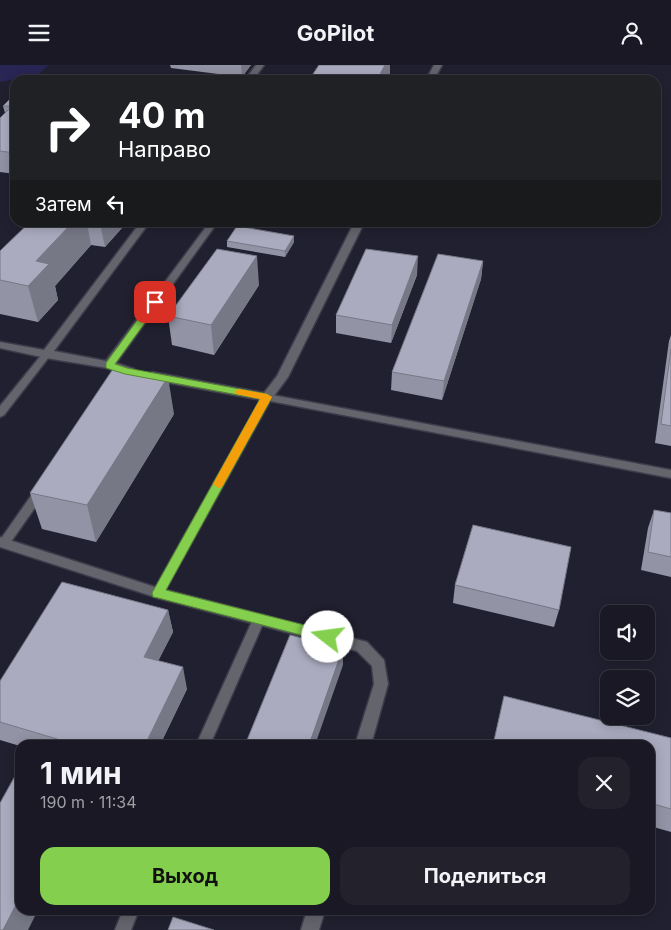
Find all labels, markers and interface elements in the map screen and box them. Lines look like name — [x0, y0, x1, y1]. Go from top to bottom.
icon: menu — [25, 19, 53, 47]
icon: person — [618, 19, 646, 47]
text: GoPilot — [297, 20, 374, 46]
text: 40 m — [118, 94, 206, 136]
icon: right — [35, 95, 100, 160]
text: Направо — [118, 136, 211, 162]
icon: left — [102, 190, 130, 218]
text: Затем — [35, 193, 92, 216]
pin — [134, 281, 176, 323]
icon: arrive — [141, 288, 169, 316]
map controls — [600, 605, 655, 725]
button: sound — [600, 605, 655, 660]
position arrow — [301, 610, 353, 662]
button: layers — [600, 670, 655, 725]
text: 1 мин — [40, 755, 122, 791]
button: close — [578, 757, 630, 809]
text: 190 m · 11:34 — [40, 792, 137, 812]
button: Выход — [40, 847, 330, 905]
button: Поделиться — [340, 847, 630, 905]

